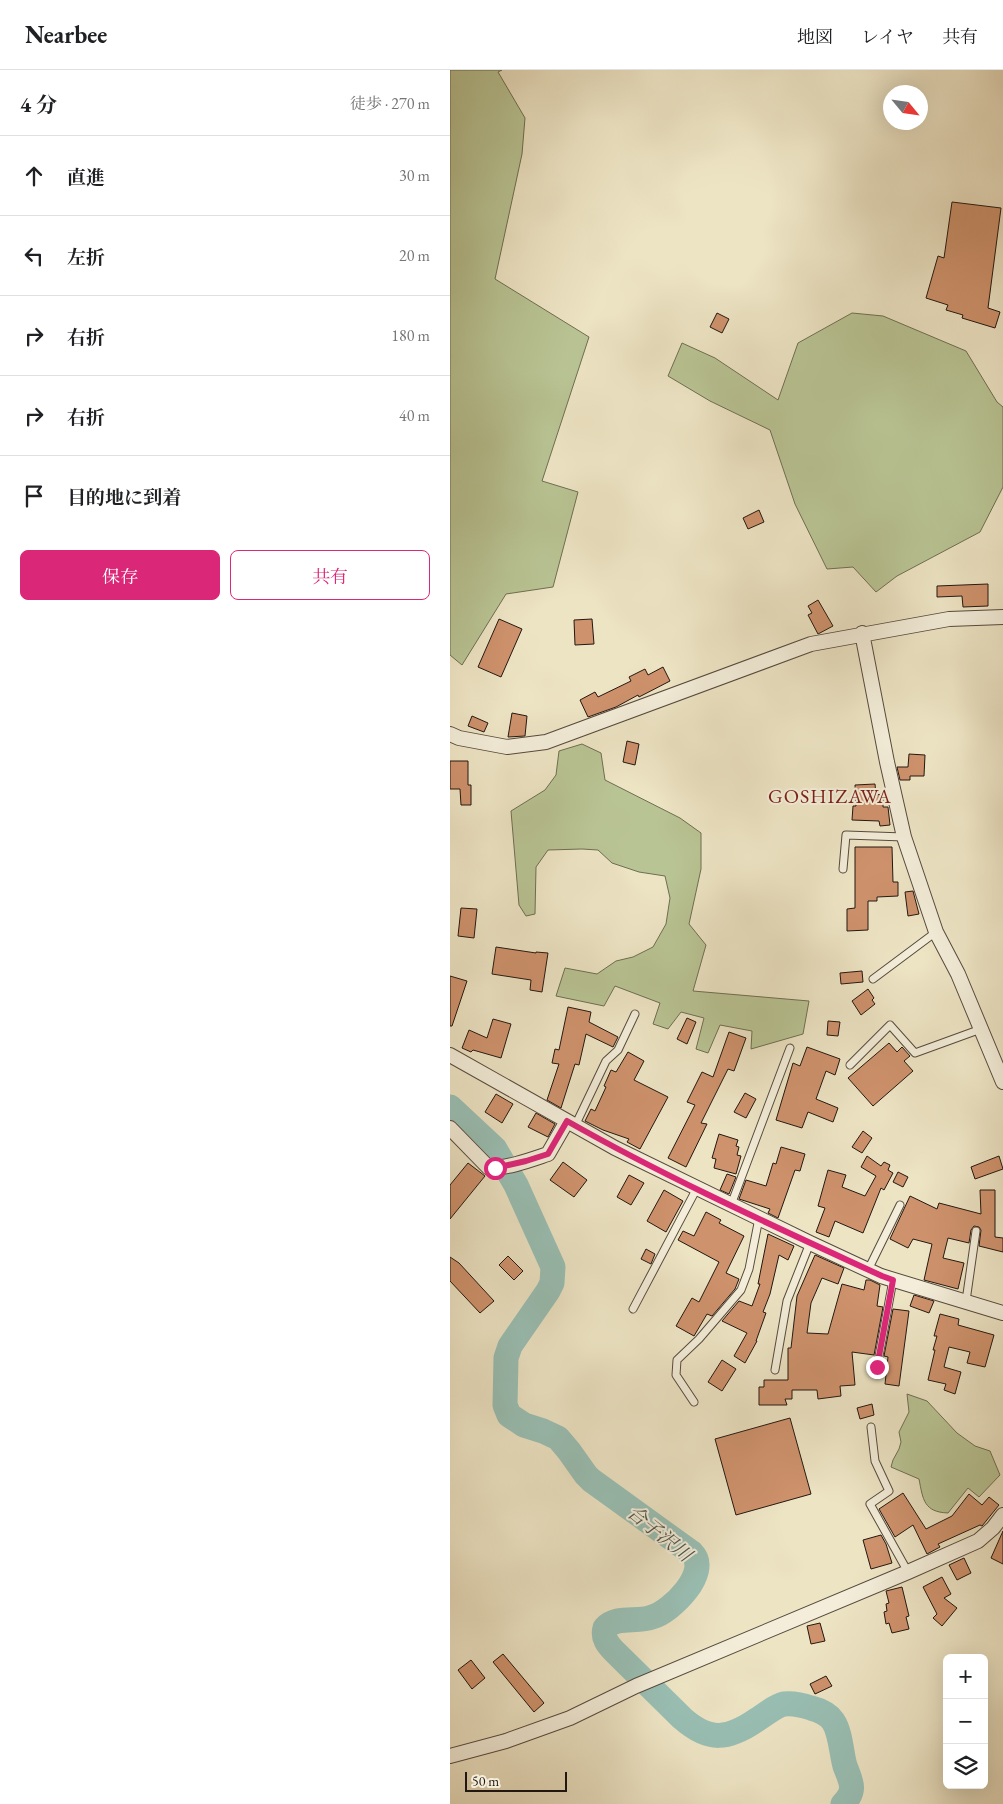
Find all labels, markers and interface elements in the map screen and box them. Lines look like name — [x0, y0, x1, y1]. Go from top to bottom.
text: Nearbee — [25, 19, 107, 50]
text: 地図 — [797, 25, 833, 48]
text: レイヤ — [861, 25, 914, 48]
text: 共有 — [942, 25, 978, 48]
north arrow — [883, 85, 928, 130]
text: 4 分 — [20, 91, 57, 118]
text: 徒歩 · 270 m — [350, 93, 430, 114]
icon: ahead — [20, 162, 48, 190]
text: 直進 — [67, 165, 105, 190]
text: 30 m — [399, 165, 430, 186]
icon: left — [20, 242, 48, 270]
text: 左折 — [67, 245, 105, 270]
text: 20 m — [399, 245, 430, 266]
icon: right — [20, 322, 48, 350]
text: 右折 — [67, 325, 105, 350]
text: 180 m — [391, 325, 430, 346]
icon: right — [20, 402, 48, 430]
text: 右折 — [67, 405, 105, 430]
text: 40 m — [399, 405, 430, 426]
icon: arrive — [20, 482, 48, 510]
text: 目的地に到着 — [67, 485, 181, 510]
button: 保存 — [20, 550, 220, 600]
button: 共有 — [230, 550, 430, 600]
district label: GOSHIZAWA — [768, 783, 892, 809]
route start — [484, 1157, 507, 1180]
route end — [866, 1356, 889, 1379]
water label: 合子沢川 — [622, 1500, 699, 1568]
map controls — [943, 1654, 988, 1789]
button: + — [943, 1654, 988, 1699]
button: − — [943, 1699, 988, 1744]
button: layers — [943, 1744, 988, 1789]
scale bar — [465, 1769, 568, 1792]
text: 50 m — [472, 1772, 499, 1790]

